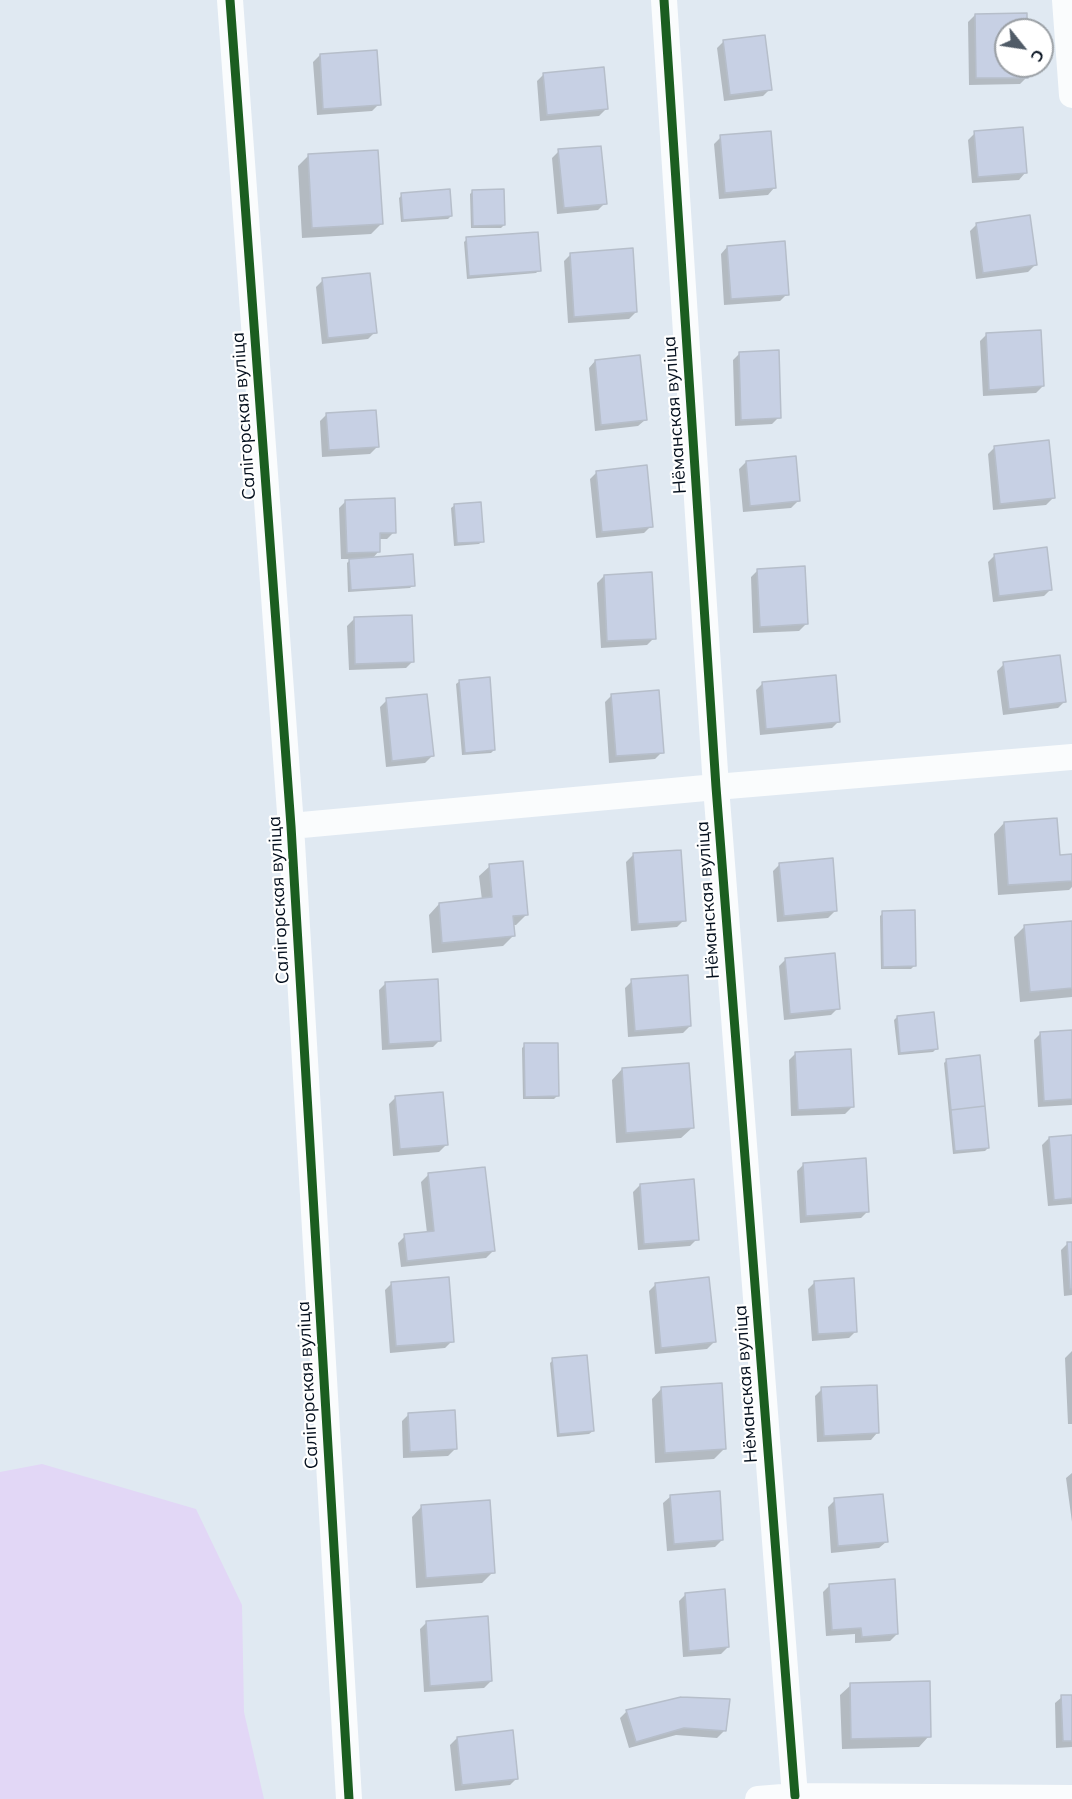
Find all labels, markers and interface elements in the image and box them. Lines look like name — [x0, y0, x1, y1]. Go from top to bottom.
north arrow — [994, 18, 1054, 78]
text: С — [1026, 46, 1049, 66]
street label: Салігорская вуліца — [227, 331, 261, 501]
street label: Нёманская вуліца — [659, 335, 691, 495]
street label: Салігорская вуліца — [264, 815, 294, 985]
street label: Нёманская вуліца — [692, 820, 724, 980]
street label: Салігорская вуліца — [293, 1300, 323, 1470]
street label: Нёманская вуліца — [730, 1304, 762, 1464]

